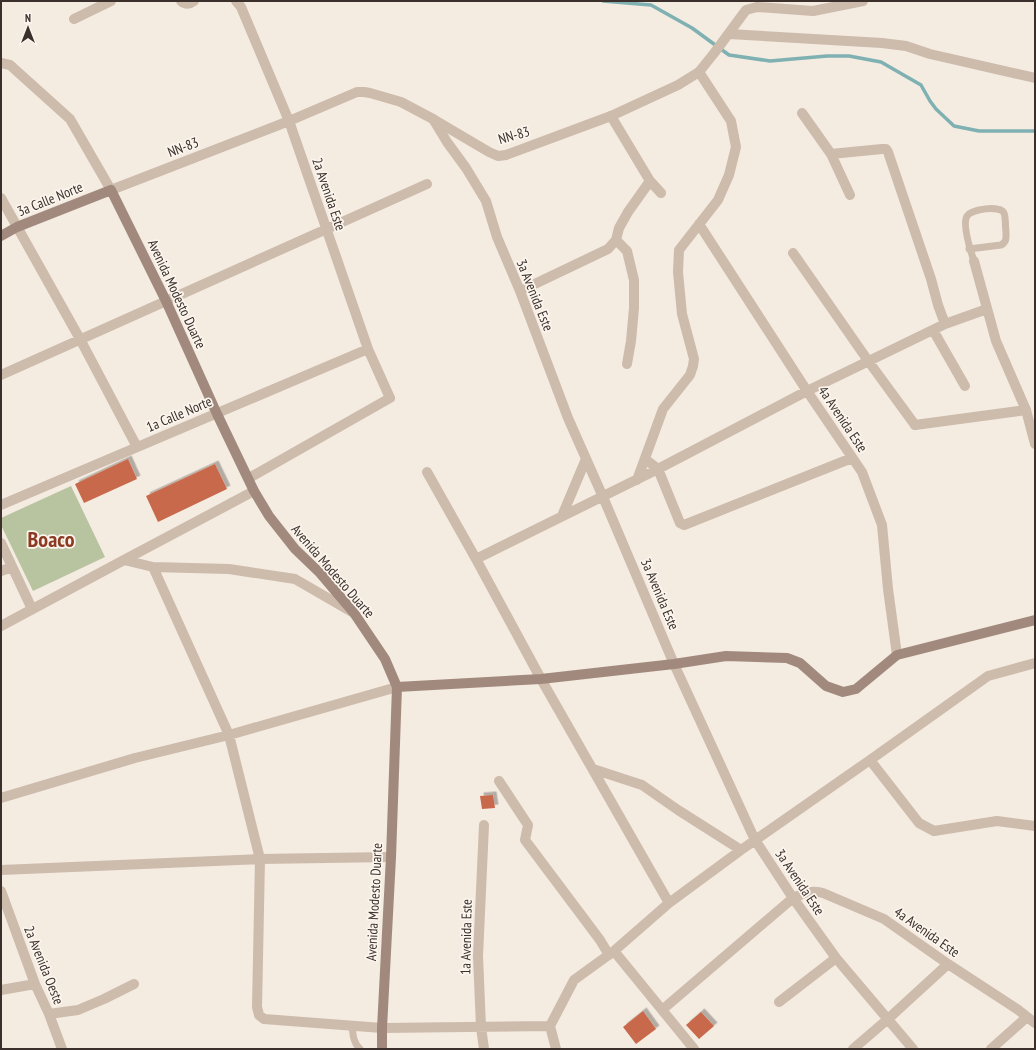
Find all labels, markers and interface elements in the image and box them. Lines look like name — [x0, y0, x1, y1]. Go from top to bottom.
north arrow — [8, 8, 48, 48]
text: N — [25, 11, 31, 25]
street label: NN-83 — [496, 122, 532, 148]
street label: NN-83 — [165, 133, 201, 161]
street label: 2a Avenida Este — [308, 155, 350, 233]
street label: 3a Calle Norte — [15, 178, 86, 220]
street label: Avenida Modesto Duarte — [144, 237, 210, 352]
street label: 3a Avenida Este — [512, 256, 558, 334]
street label: 4a Avenida Este — [814, 382, 872, 456]
street label: 1a Calle Norte — [144, 392, 215, 436]
street label: Avenida Modesto Duarte — [287, 520, 379, 622]
district label: Boaco — [28, 525, 75, 553]
street label: 3a Avenida Este — [637, 556, 683, 633]
street label: Avenida Modesto Duarte — [362, 842, 386, 962]
street label: 3a Avenida Este — [771, 845, 829, 919]
street label: 1a Avenida Este — [456, 899, 476, 975]
street label: 4a Avenida Este — [891, 903, 963, 961]
street label: 2a Avenida Oeste — [20, 923, 68, 1007]

